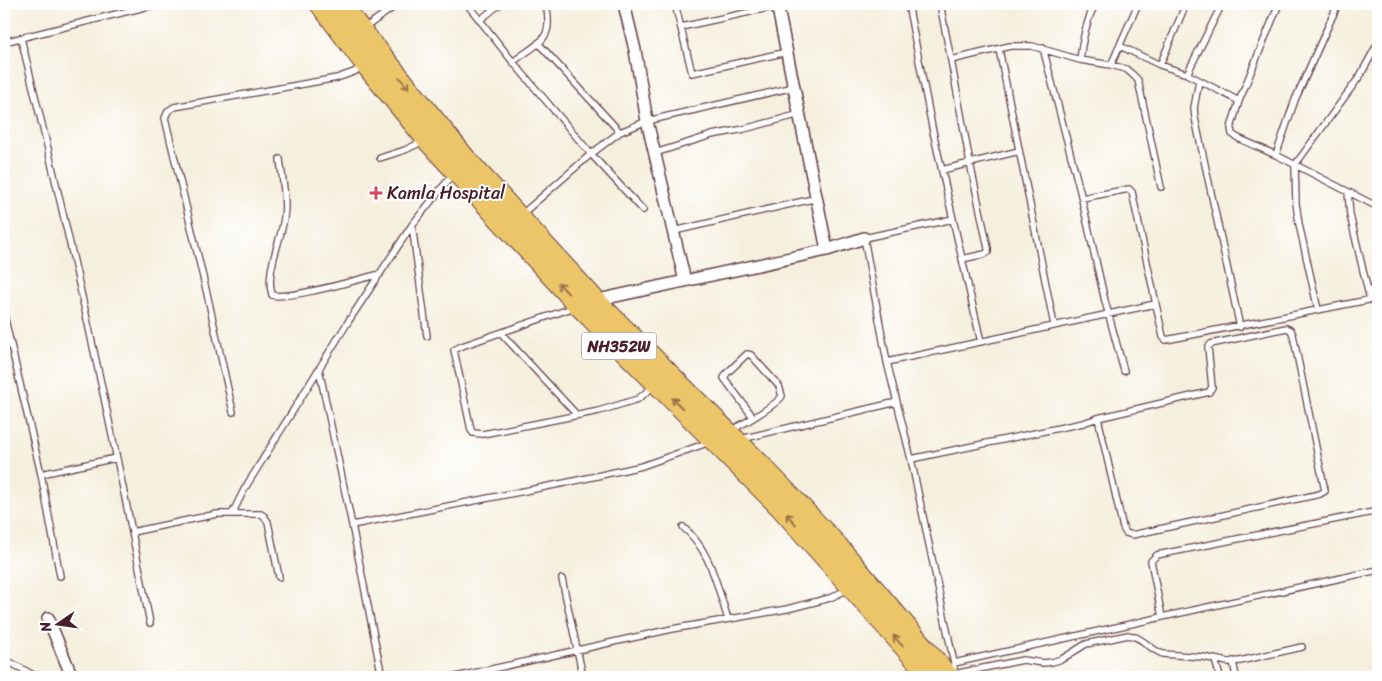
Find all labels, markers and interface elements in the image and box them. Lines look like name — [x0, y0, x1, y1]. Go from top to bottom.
one-way arrow — [398, 76, 409, 89]
place label: Kamla Hospital — [387, 177, 506, 209]
marker: Kamla Hospital — [369, 186, 383, 200]
one-way arrow — [557, 281, 568, 294]
road number: NH352W — [582, 332, 656, 360]
one-way arrow — [671, 397, 683, 409]
one-way arrow — [786, 513, 797, 526]
north arrow — [32, 598, 82, 648]
text: N — [32, 619, 59, 635]
one-way arrow — [893, 634, 904, 647]

